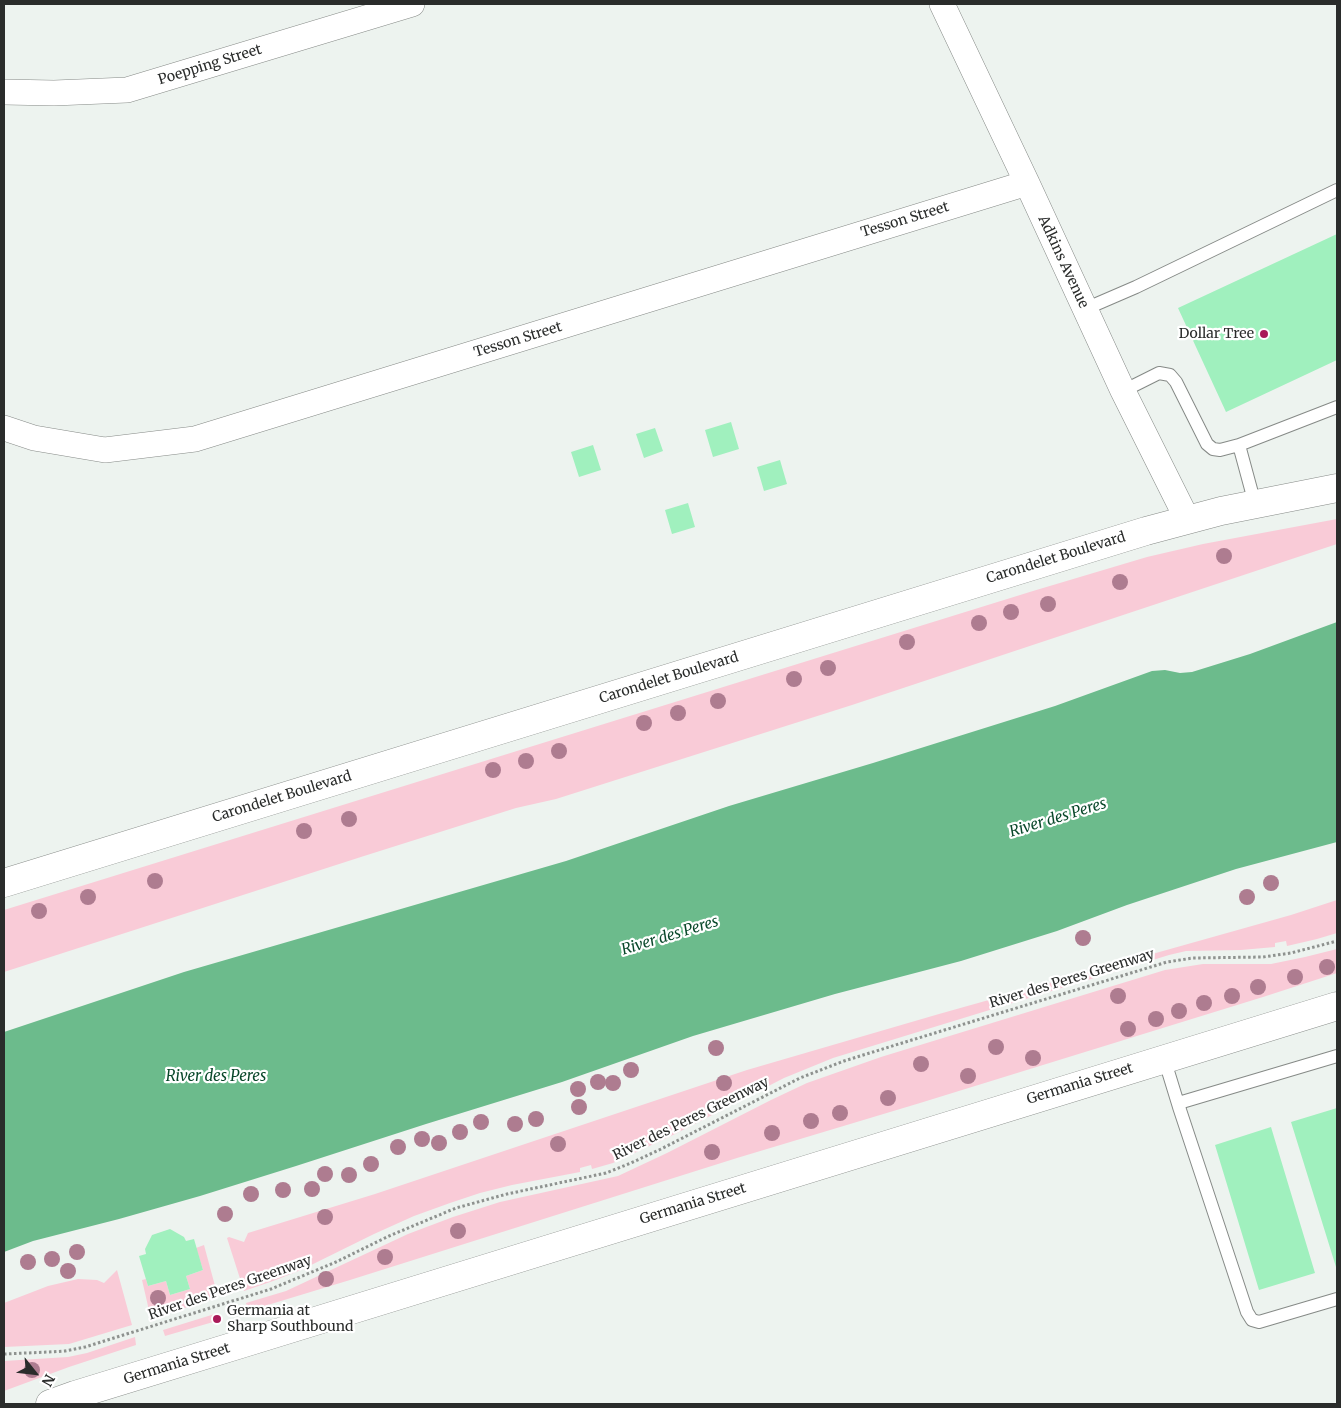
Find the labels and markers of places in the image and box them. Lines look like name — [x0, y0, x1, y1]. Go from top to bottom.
place label: Dollar Tree — [1179, 326, 1254, 342]
marker: Dollar Tree — [1258, 328, 1270, 340]
place label: Germania at Sharp Southbound — [227, 1303, 353, 1335]
marker: Germania at Sharp Southbound — [211, 1313, 223, 1325]

